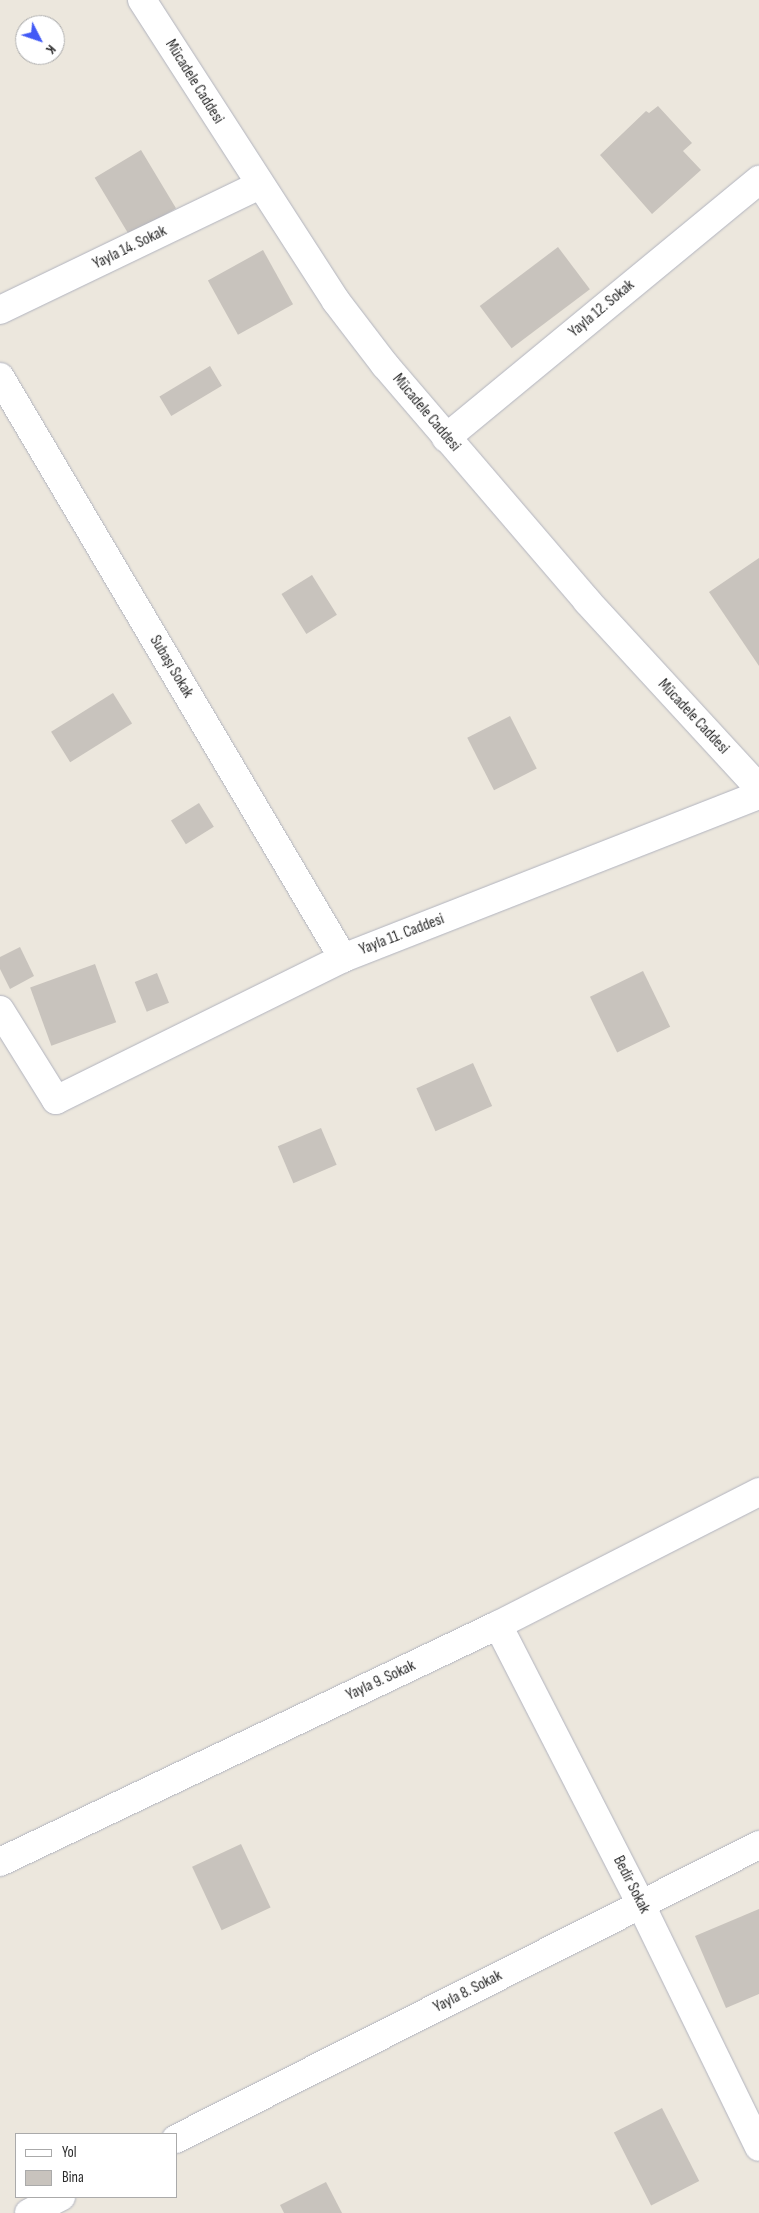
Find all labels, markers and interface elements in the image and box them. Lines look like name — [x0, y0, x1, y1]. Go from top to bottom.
north arrow — [15, 15, 65, 65]
street label: Mücadele Caddesi — [160, 36, 228, 128]
text: K — [42, 41, 60, 58]
street label: Yayla 14. Sokak — [90, 222, 170, 274]
street label: Yayla 12. Sokak — [565, 276, 639, 342]
street label: Mücadele Caddesi — [388, 370, 464, 456]
street label: Subaşı Sokak — [145, 632, 197, 702]
street label: Mücadele Caddesi — [653, 675, 733, 759]
street label: Yayla 11. Caddesi — [357, 910, 447, 960]
street label: Yayla 9. Sokak — [343, 1657, 419, 1705]
street label: Bedir Sokak — [608, 1853, 654, 1917]
street label: Yayla 8. Sokak — [431, 1967, 505, 2017]
legend — [15, 2133, 178, 2198]
text: Yol — [62, 2143, 77, 2162]
text: Bina — [62, 2168, 84, 2187]

